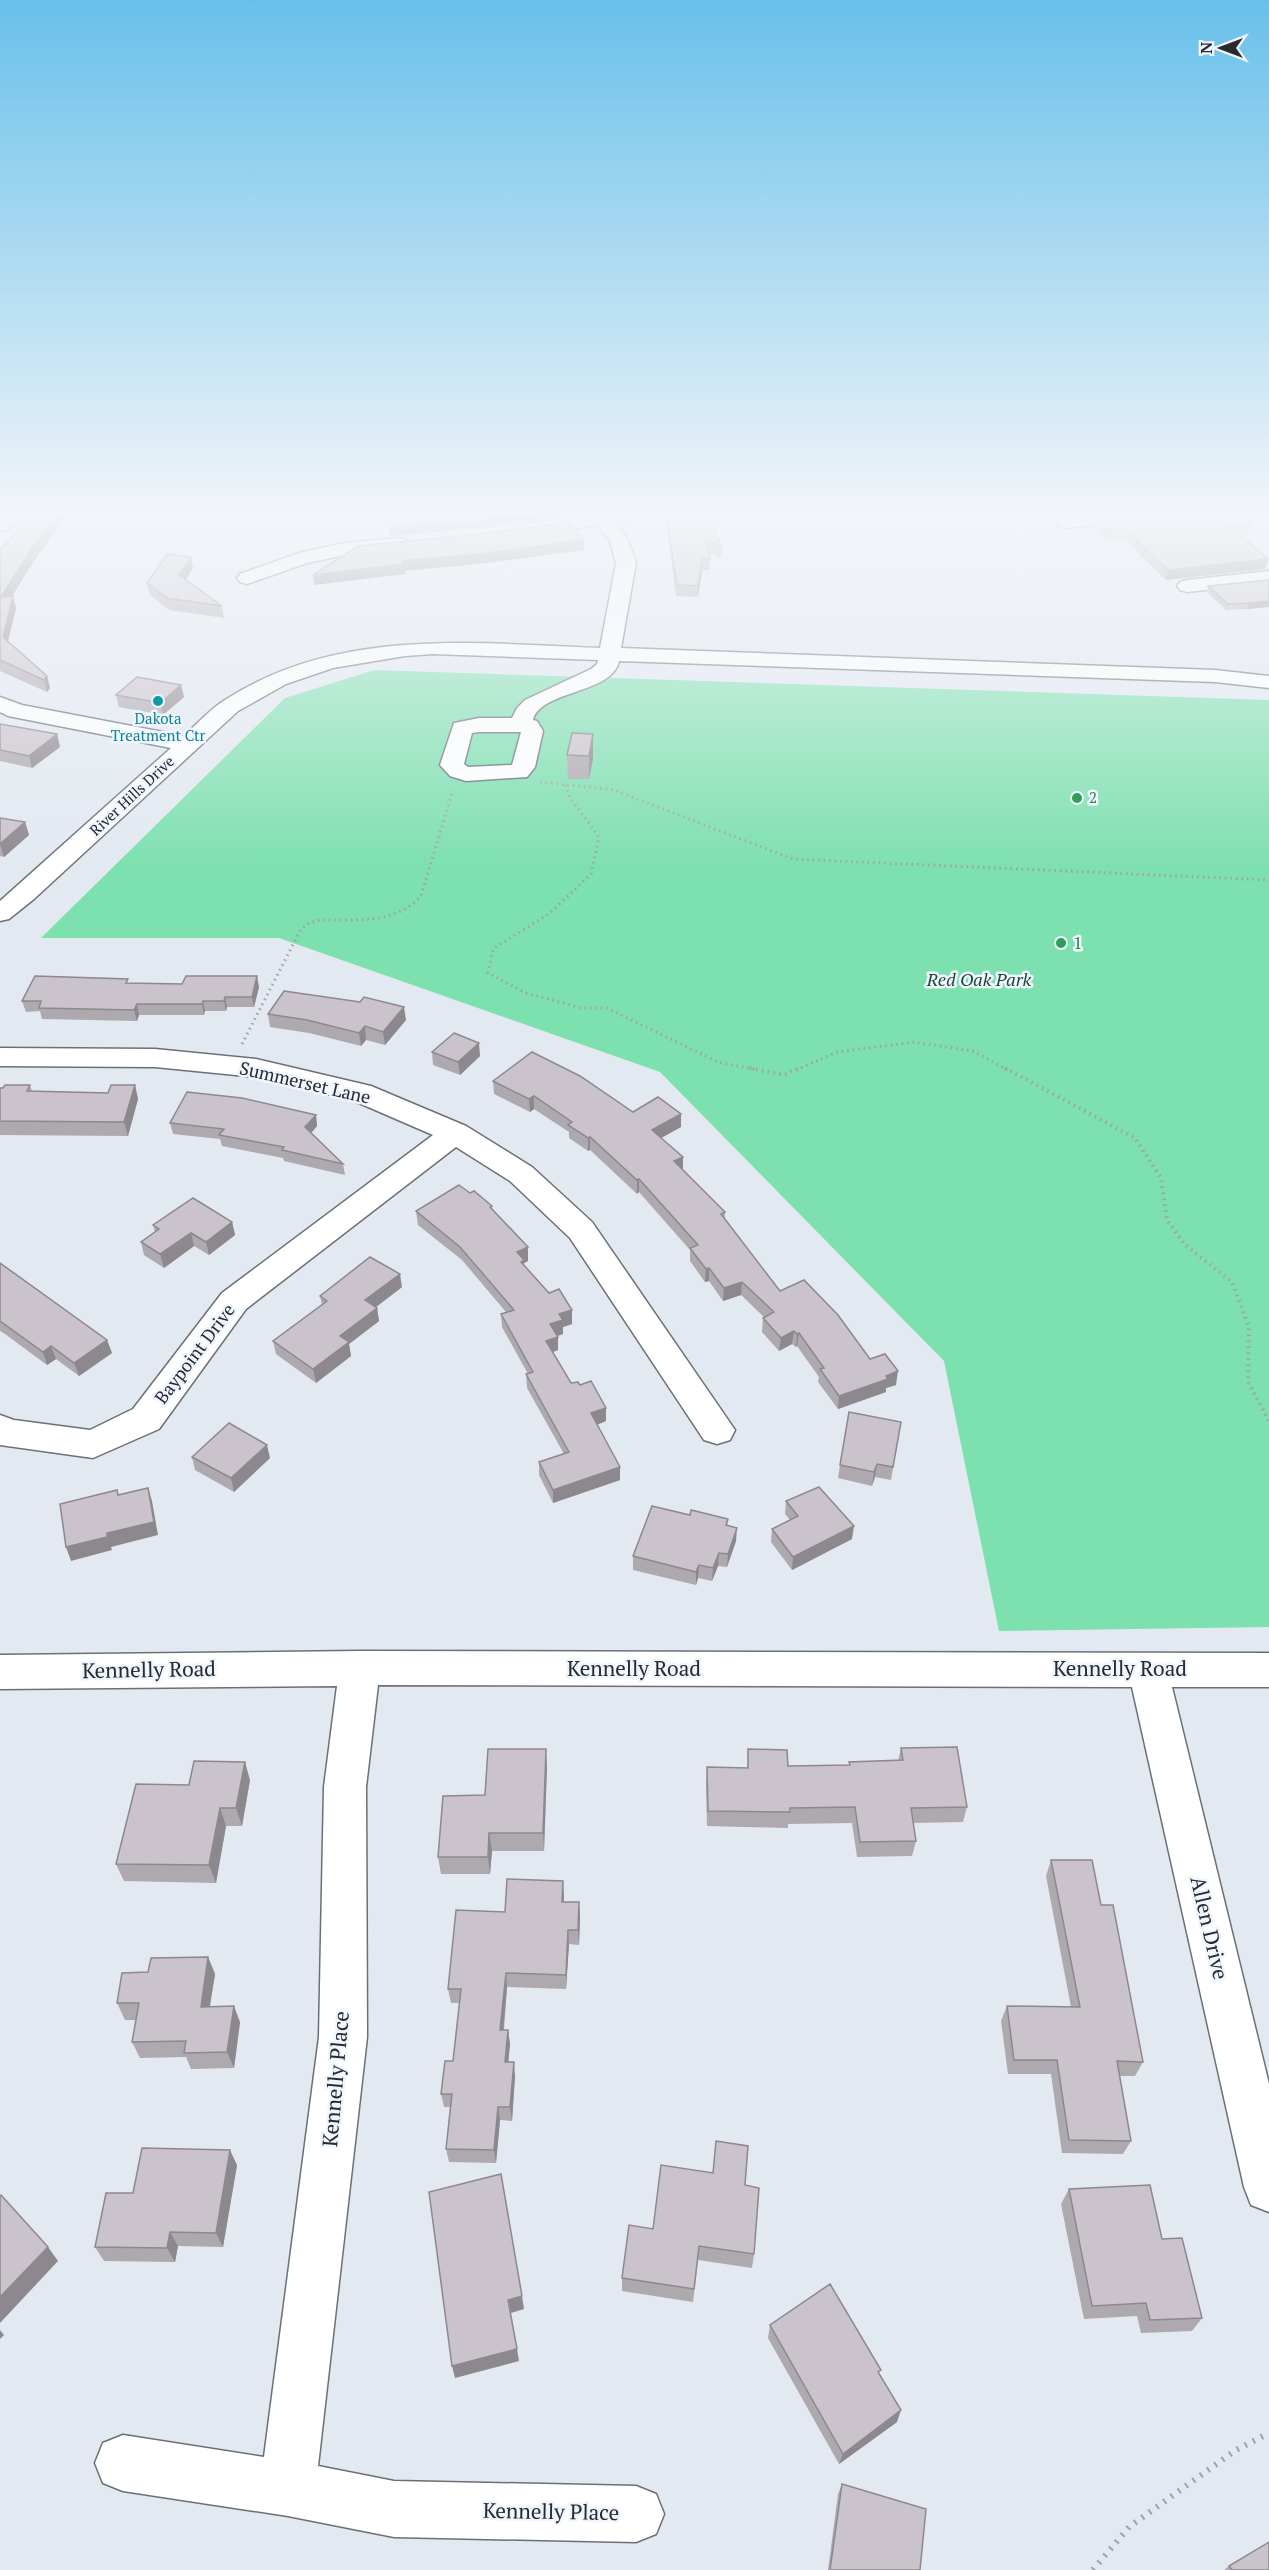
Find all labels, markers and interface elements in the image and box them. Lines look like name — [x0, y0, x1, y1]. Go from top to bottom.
north arrow — [1191, 18, 1251, 78]
text: N — [1195, 42, 1217, 54]
marker: Dakota Treatment Ctr — [151, 694, 165, 708]
place label: Dakota Treatment Ctr — [111, 708, 205, 745]
street label: River Hills Drive — [85, 751, 178, 840]
place label: 2 — [1089, 787, 1097, 807]
marker: 2 — [1070, 791, 1084, 805]
place label: 1 — [1073, 930, 1083, 954]
marker: 1 — [1054, 936, 1068, 950]
park label: Red Oak Park — [926, 967, 1032, 991]
street label: Summerset Lane — [237, 1055, 373, 1109]
street label: Baypoint Drive — [149, 1298, 240, 1408]
street label: Kennelly Road — [82, 1654, 216, 1684]
street label: Kennelly Road — [567, 1654, 701, 1682]
street label: Kennelly Road — [1053, 1654, 1187, 1682]
street label: Allen Drive — [1184, 1873, 1235, 1982]
street label: Kennelly Place — [315, 2010, 355, 2148]
street label: Kennelly Place — [483, 2496, 619, 2526]

